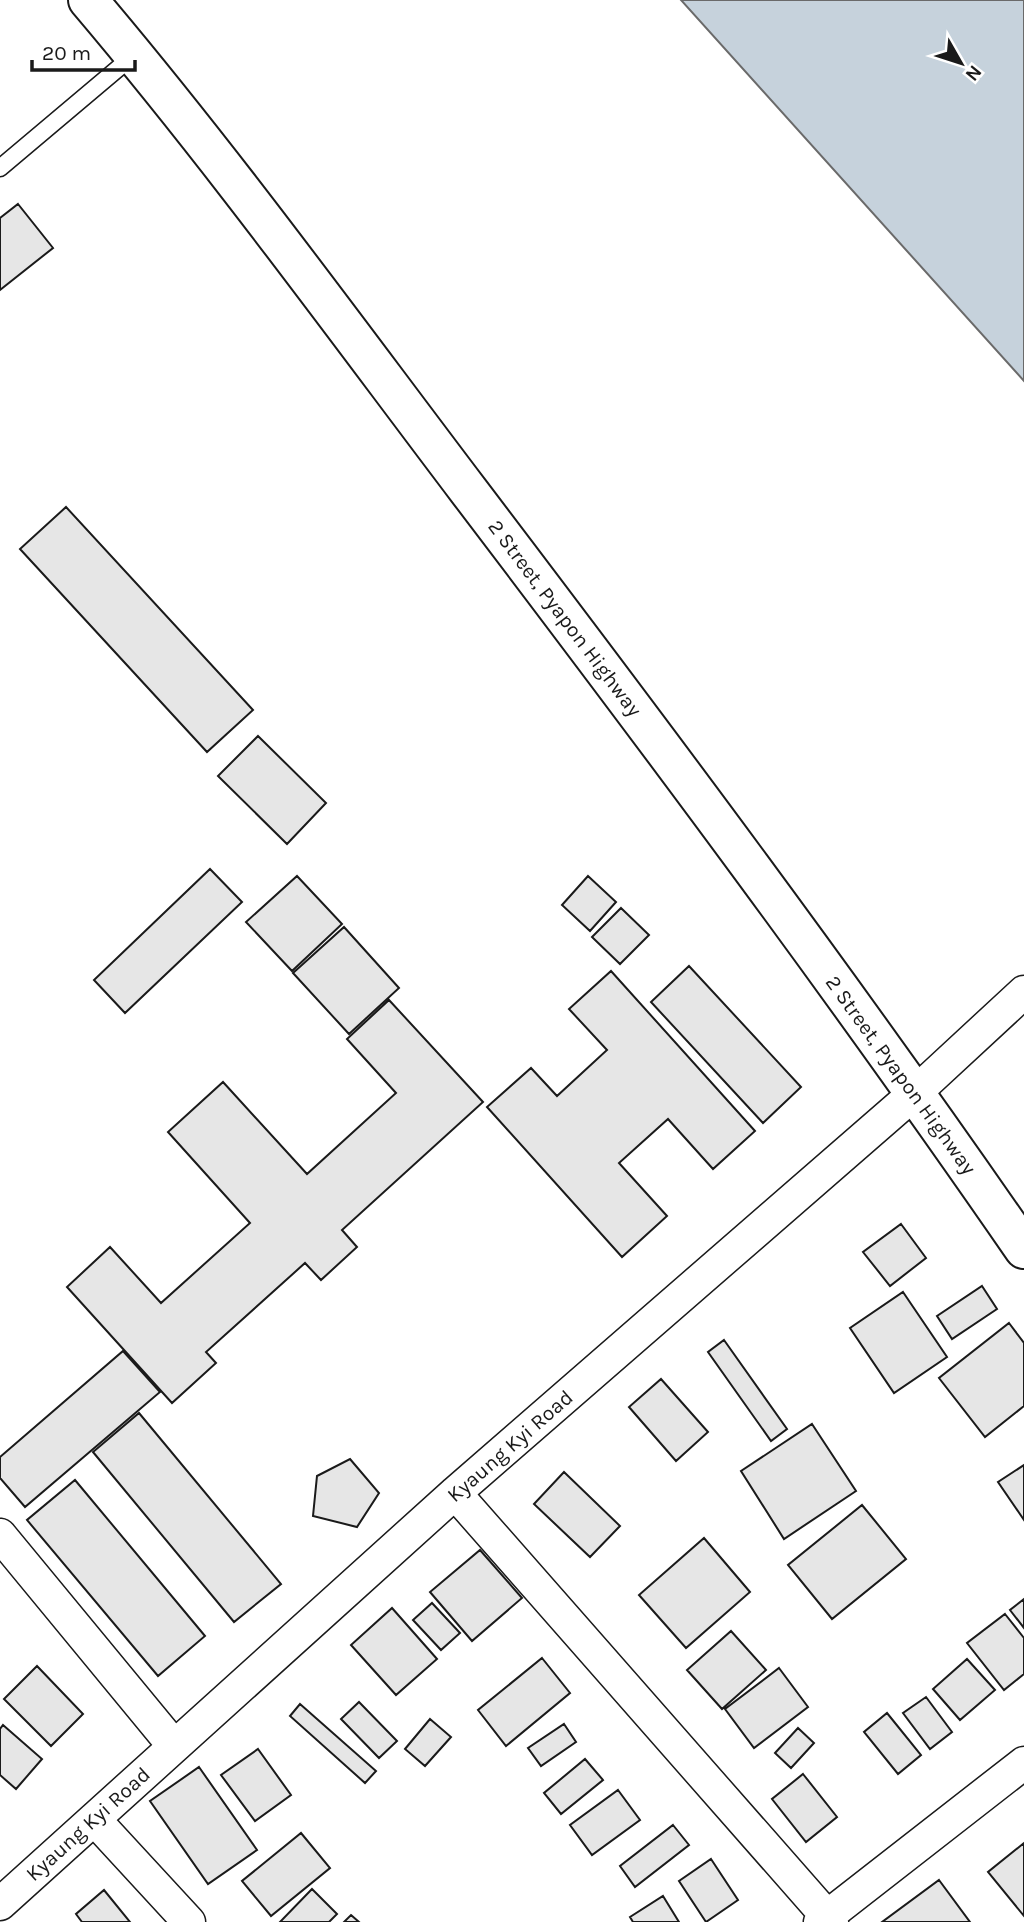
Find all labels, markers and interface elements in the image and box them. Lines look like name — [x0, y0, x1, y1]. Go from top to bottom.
scale bar — [32, 28, 135, 72]
north arrow — [926, 28, 996, 98]
text: 20 m — [42, 41, 91, 65]
text: N — [961, 61, 986, 85]
street label: 2 Street, Pyapon Highway — [483, 515, 647, 721]
street label: 2 Street, Pyapon Highway — [821, 971, 981, 1179]
street label: Kyaung Kyi Road — [442, 1385, 578, 1507]
street label: Kyaung Kyi Road — [21, 1762, 155, 1886]

